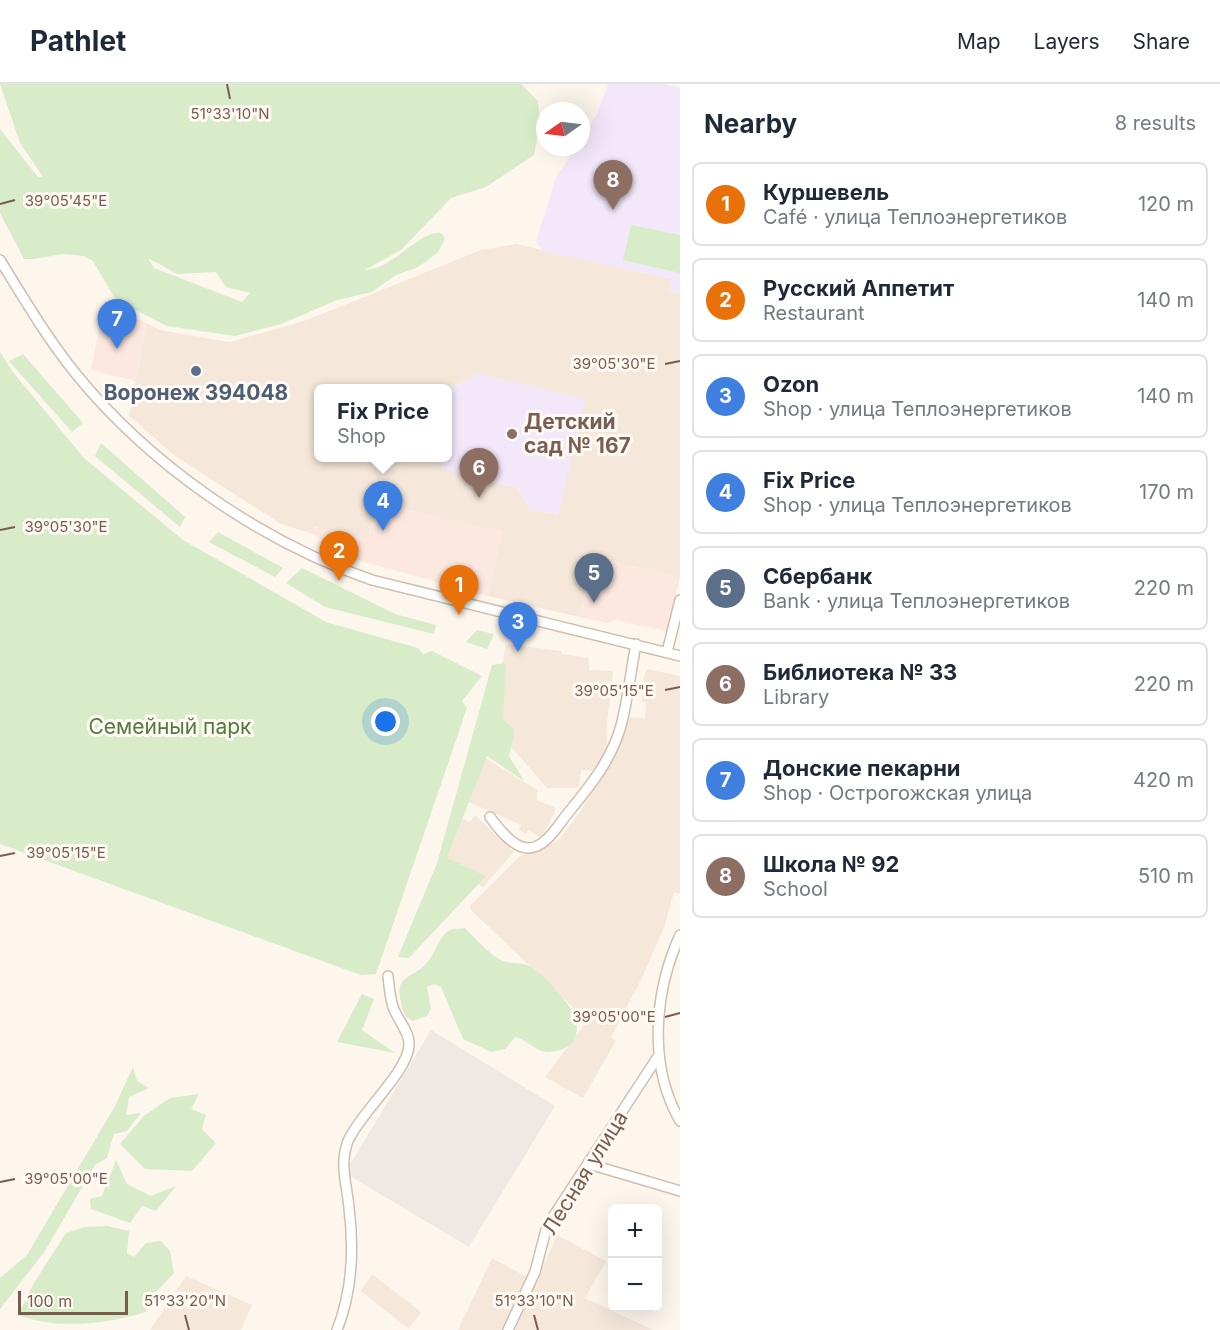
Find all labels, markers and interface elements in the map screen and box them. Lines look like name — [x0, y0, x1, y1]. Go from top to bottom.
text: Pathlet — [30, 24, 126, 58]
text: Map — [957, 29, 1001, 54]
text: Layers — [1034, 29, 1100, 54]
text: Share — [1133, 29, 1190, 54]
north arrow — [536, 102, 590, 156]
text: 51°33'10"N — [191, 104, 269, 123]
text: Nearby — [704, 108, 797, 139]
text: 8 results — [1115, 111, 1196, 135]
pin: 8 — [594, 160, 632, 210]
text: Куршевель — [763, 179, 889, 205]
text: 39°05'45"E — [25, 191, 107, 210]
text: 1 — [721, 192, 730, 216]
text: 120 m — [1138, 192, 1194, 216]
text: Café · улица Теплоэнергетиков — [763, 205, 1067, 229]
text: Русский Аппетит — [763, 275, 954, 301]
text: 2 — [719, 288, 732, 312]
text: 140 m — [1137, 288, 1194, 312]
pin: 7 — [98, 300, 136, 349]
text: Restaurant — [763, 301, 865, 325]
text: 39°05'30"E — [572, 354, 656, 373]
marker: Воронеж 394048 — [189, 364, 203, 378]
text: Ozon — [763, 371, 819, 397]
place label: Воронеж 394048 — [104, 380, 288, 405]
popup — [314, 384, 452, 462]
text: 3 — [719, 384, 732, 408]
text: 140 m — [1137, 384, 1194, 408]
text: Shop · улица Теплоэнергетиков — [763, 397, 1072, 421]
text: Fix Price — [337, 398, 429, 424]
place label: Детский сад № 167 — [524, 409, 631, 458]
text: Shop — [337, 424, 386, 448]
marker: Детский сад № 167 — [505, 427, 519, 441]
pin: 6 — [460, 448, 498, 498]
text: Fix Price — [763, 467, 855, 493]
text: 4 — [719, 480, 732, 504]
text: 170 m — [1139, 480, 1194, 504]
pin: 4 — [364, 482, 403, 531]
text: Shop · улица Теплоэнергетиков — [763, 493, 1072, 517]
text: 39°05'30"E — [24, 517, 108, 536]
pin: 2 — [320, 532, 358, 581]
pin: 5 — [574, 554, 614, 603]
text: Сбербанк — [763, 563, 872, 589]
pin: 1 — [440, 566, 478, 615]
text: 5 — [719, 576, 732, 600]
text: 220 m — [1134, 576, 1194, 600]
text: Bank · улица Теплоэнергетиков — [763, 589, 1070, 613]
pin: 3 — [498, 602, 538, 652]
text: Библиотека № 33 — [763, 659, 957, 685]
text: 6 — [719, 672, 732, 696]
text: 220 m — [1134, 672, 1194, 696]
text: 39°05'15"E — [574, 681, 654, 700]
text: Library — [763, 685, 829, 709]
your location — [371, 707, 400, 736]
park label: Семейный парк — [89, 714, 252, 739]
text: Донские пекарни — [763, 755, 961, 781]
text: 7 — [720, 768, 731, 792]
text: 420 m — [1133, 768, 1194, 792]
text: Shop · Острогожская улица — [763, 781, 1032, 805]
text: 39°05'15"E — [26, 843, 106, 862]
text: Школа № 92 — [763, 851, 899, 877]
text: 8 — [719, 864, 732, 888]
text: 510 m — [1138, 864, 1194, 888]
text: School — [763, 877, 828, 901]
text: 39°05'00"E — [572, 1007, 656, 1026]
street label: Лесная улица — [537, 1106, 633, 1239]
text: 39°05'00"E — [24, 1169, 108, 1188]
map controls — [608, 1204, 662, 1312]
button: + — [608, 1204, 662, 1258]
button: − — [608, 1258, 662, 1312]
scale bar — [18, 1288, 128, 1316]
text: 100 m — [27, 1291, 72, 1311]
text: 51°33'20"N — [144, 1291, 226, 1310]
text: 51°33'10"N — [495, 1291, 573, 1310]

